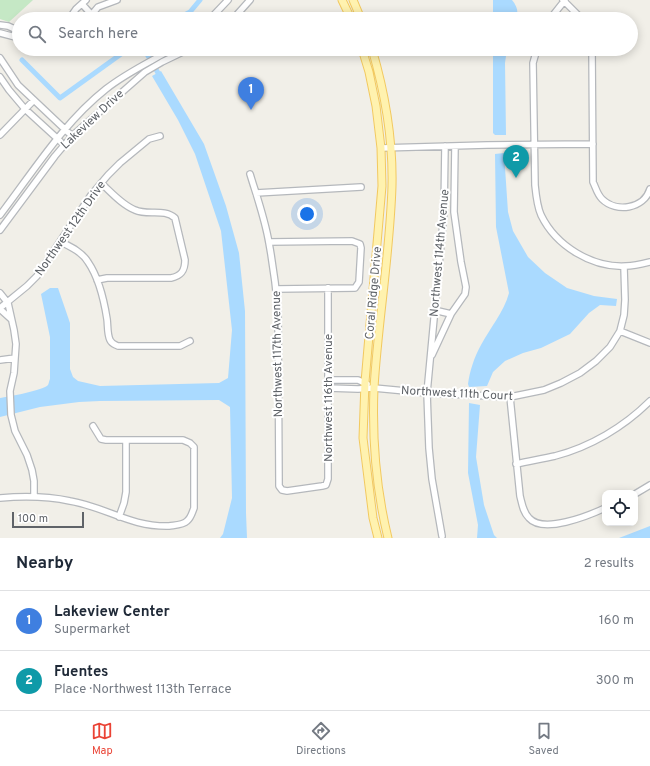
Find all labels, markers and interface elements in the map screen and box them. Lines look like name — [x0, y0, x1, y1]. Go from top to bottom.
search box — [12, 12, 638, 56]
icon: search — [26, 23, 48, 45]
text: Search here — [58, 25, 138, 44]
pin: 1 — [238, 77, 264, 110]
street label: Lakeview Drive — [58, 86, 128, 153]
pin: 2 — [503, 145, 529, 178]
street label: Northwest 12th Drive — [32, 178, 110, 279]
street label: Northwest 114th Avenue — [426, 188, 454, 318]
your location — [297, 204, 317, 224]
street label: Coral Ridge Drive — [362, 246, 386, 340]
street label: Northwest 117th Avenue — [269, 290, 287, 418]
street label: Northwest 116th Avenue — [321, 334, 337, 462]
street label: Northwest 11th Court — [401, 383, 513, 405]
map controls — [602, 490, 638, 526]
button: locate — [602, 490, 638, 526]
scale bar — [12, 510, 84, 529]
text: 100 m — [18, 512, 48, 526]
text: Nearby — [16, 553, 73, 575]
text: 2 results — [584, 556, 634, 572]
text: Lakeview Center — [54, 603, 170, 622]
text: 1 — [26, 613, 32, 629]
text: 160 m — [599, 613, 634, 629]
text: Supermarket — [54, 622, 130, 638]
text: Fuentes — [54, 663, 109, 682]
text: 2 — [25, 673, 33, 689]
text: 300 m — [596, 673, 634, 689]
text: Place · Northwest 113th Terrace — [54, 682, 232, 698]
tab: Map — [91, 720, 113, 758]
tab: Directions — [296, 720, 346, 758]
tab: Saved — [528, 720, 559, 758]

